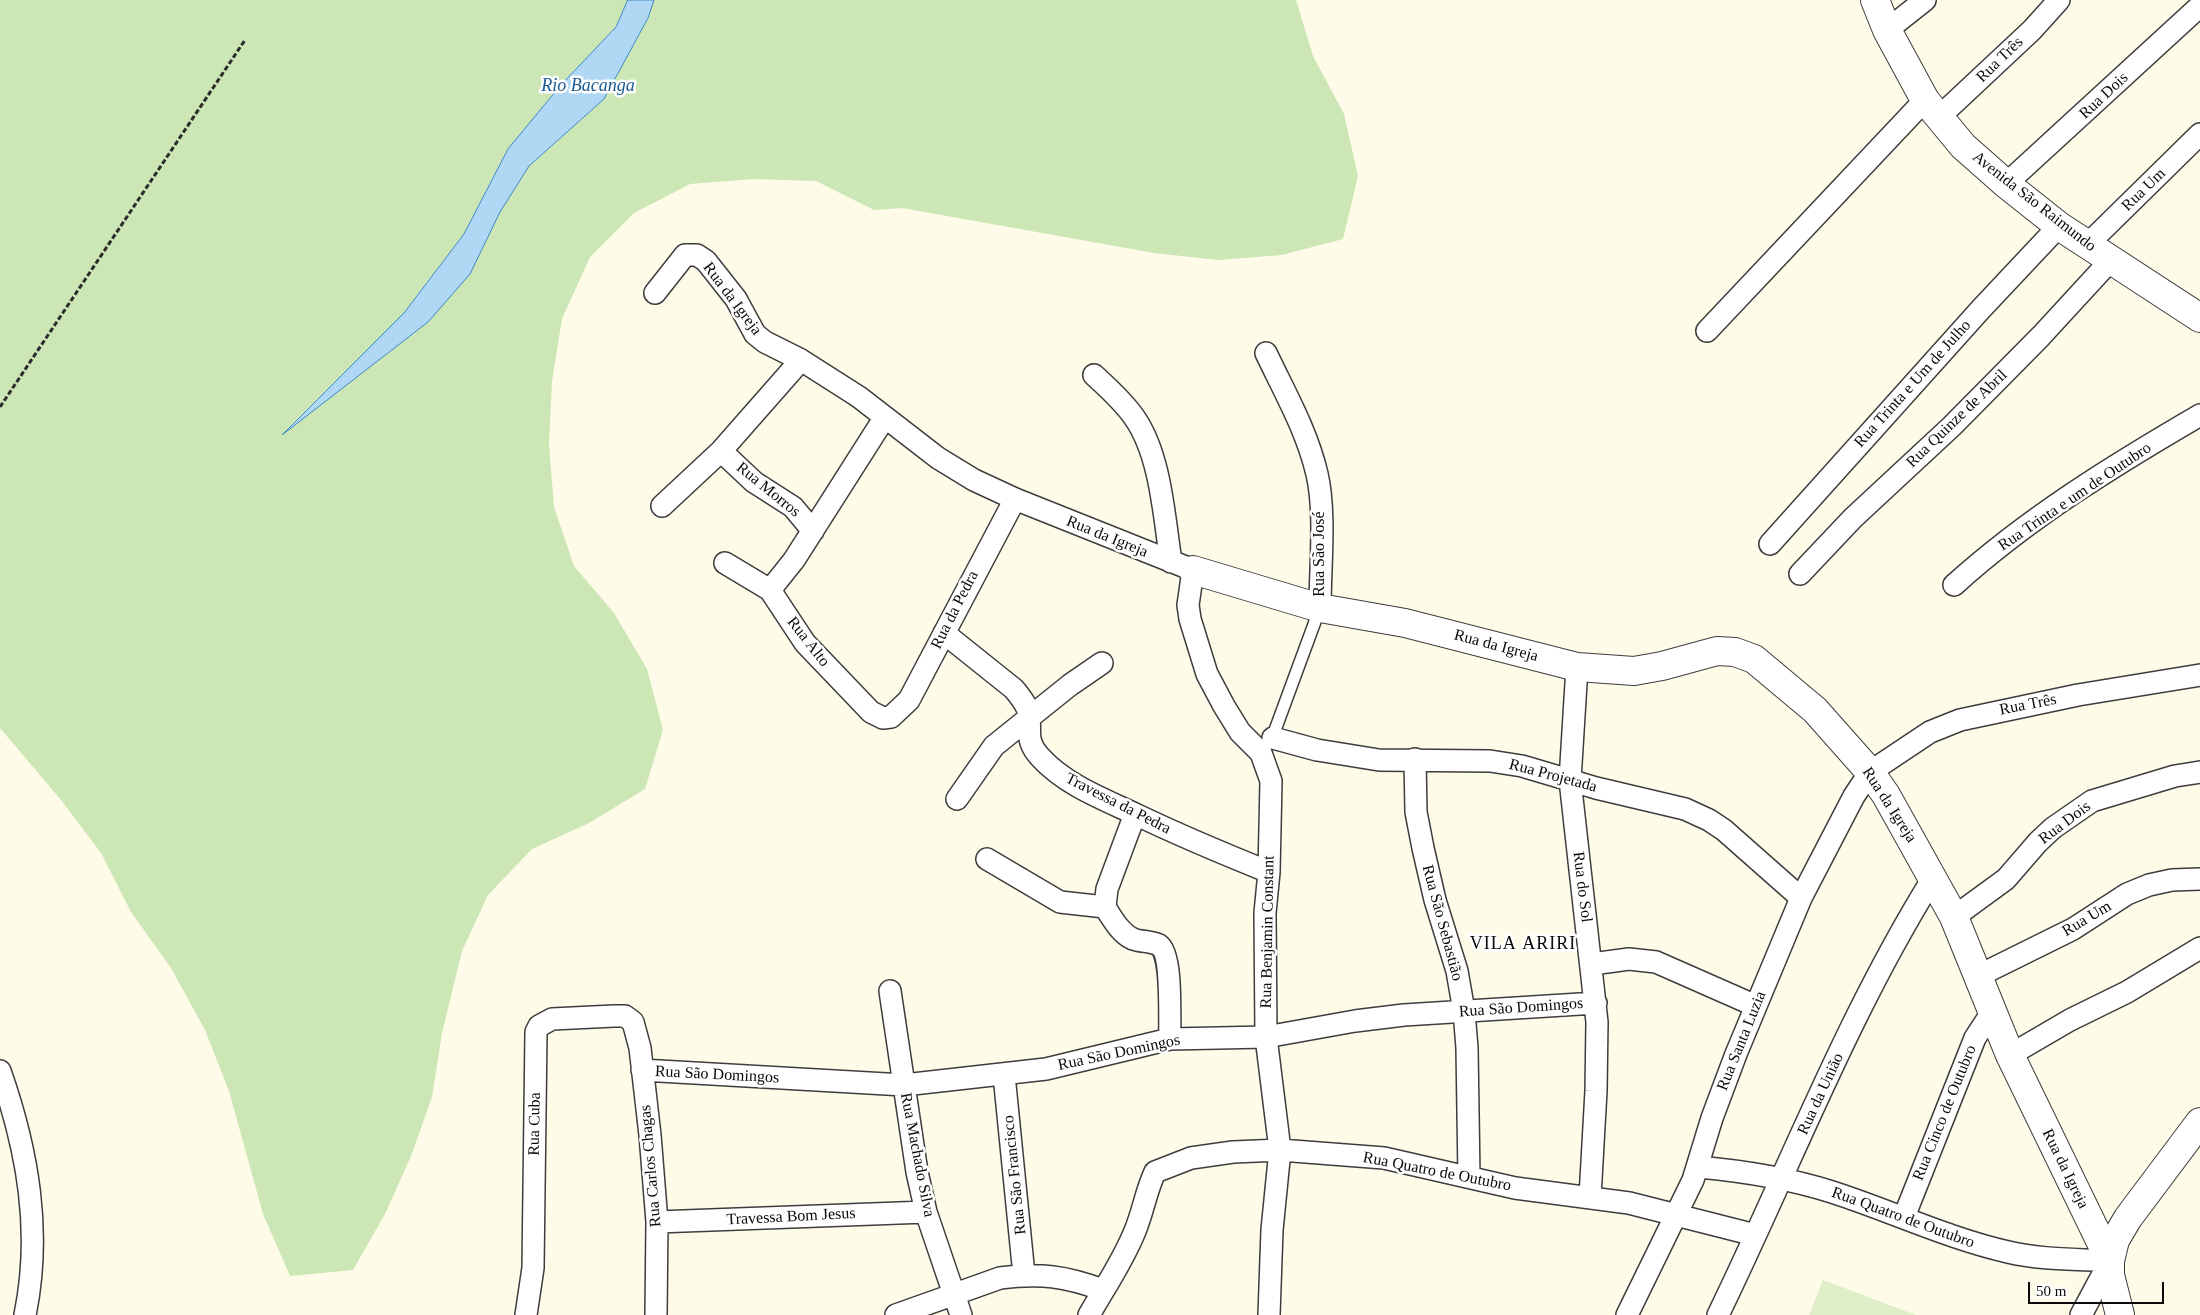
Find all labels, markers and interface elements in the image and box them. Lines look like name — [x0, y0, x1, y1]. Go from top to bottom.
street label: Rua Três — [1973, 33, 2027, 87]
street label: Rua Dois — [2076, 69, 2132, 123]
water label: Rio Bacanga — [541, 75, 635, 97]
street label: Avenida São Raimundo — [1968, 148, 2100, 256]
street label: Rua Um — [2118, 164, 2170, 216]
street label: Rua da Igreja — [698, 259, 766, 339]
street label: Rua Trinta e Um de Julho — [1851, 316, 1975, 452]
street label: Rua Quinze de Abril — [1903, 366, 2011, 472]
street label: Rua Trinta e um de Outubro — [1995, 439, 2155, 555]
street label: Rua Morros — [732, 458, 804, 522]
street label: Rua São José — [1310, 511, 1330, 597]
street label: Rua da Igreja — [1063, 512, 1151, 562]
street label: Rua da Pedra — [927, 568, 983, 652]
street label: Rua Alto — [783, 613, 833, 671]
street label: Rua da Igreja — [1452, 626, 1540, 666]
street label: Rua Três — [1998, 690, 2058, 720]
street label: Rua Projetada — [1507, 755, 1599, 797]
street label: Rua da Igreja — [1857, 764, 1921, 846]
street label: Travessa da Pedra — [1062, 769, 1174, 839]
street label: Rua Dois — [2035, 797, 2095, 849]
street label: Rua do Sol — [1568, 851, 1596, 923]
street label: Rua Benjamin Constant — [1257, 855, 1279, 1009]
street label: Rua São Sebastião — [1417, 863, 1467, 983]
street label: Rua Um — [2059, 897, 2115, 941]
district label: VILA ARIRI — [1469, 933, 1577, 955]
street label: Rua Santa Luzia — [1713, 988, 1771, 1094]
street label: Rua São Domingos — [1458, 994, 1584, 1022]
street label: Rua São Domingos — [1056, 1031, 1182, 1075]
street label: Rua Cinco de Outubro — [1909, 1042, 1981, 1184]
street label: Rua da União — [1794, 1050, 1848, 1138]
street label: Rua São Domingos — [654, 1062, 780, 1088]
street label: Rua Machado Silva — [896, 1091, 938, 1219]
street label: Rua Cuba — [525, 1092, 545, 1156]
street label: Rua Carlos Chagas — [636, 1104, 666, 1228]
street label: Rua São Francisco — [999, 1114, 1031, 1236]
street label: Rua da Igreja — [2037, 1126, 2093, 1212]
street label: Rua Quatro de Outubro — [1361, 1148, 1513, 1196]
street label: Rua Quatro de Outubro — [1829, 1183, 1977, 1253]
street label: Travessa Bom Jesus — [726, 1204, 856, 1230]
scale bar — [2030, 1272, 2166, 1304]
text: 50 m — [2036, 1283, 2066, 1299]

